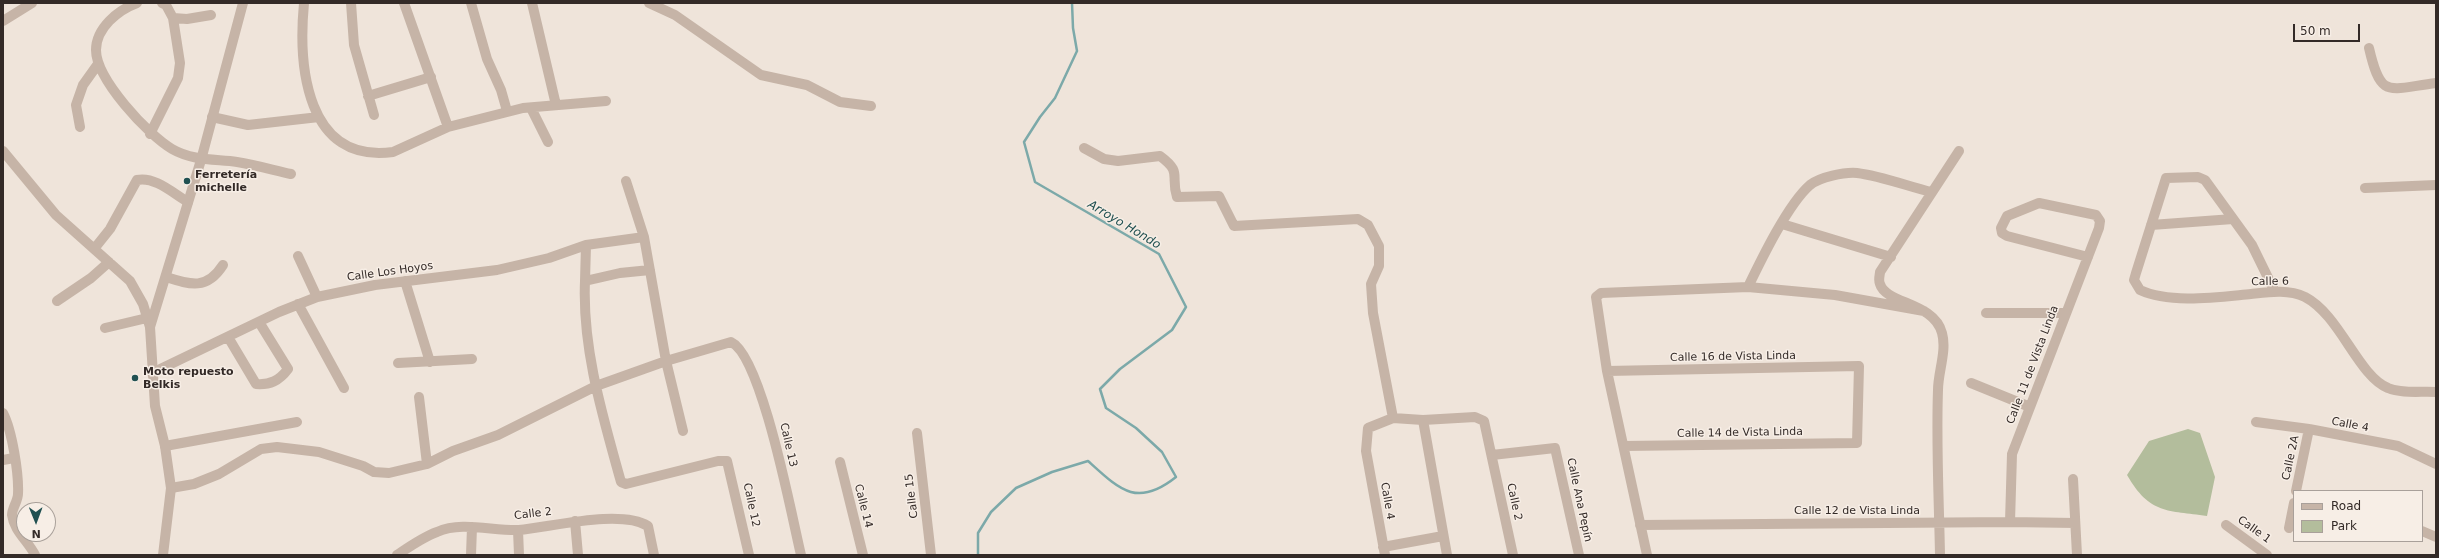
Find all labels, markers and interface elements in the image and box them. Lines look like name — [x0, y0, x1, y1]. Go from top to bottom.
scale bar — [2295, 16, 2362, 42]
text: 50 m — [2300, 24, 2331, 38]
place label: Ferretería michelle — [195, 168, 257, 194]
marker: Ferretería michelle — [182, 176, 192, 186]
water label: Arroyo Hondo — [1085, 198, 1163, 252]
street label: Calle Los Hoyos — [346, 259, 434, 285]
street label: Calle 6 — [2251, 275, 2289, 289]
street label: Calle 11 de Vista Linda — [2004, 304, 2062, 426]
street label: Calle 16 de Vista Linda — [1670, 349, 1796, 365]
place label: Moto repuesto Belkis — [143, 365, 234, 391]
marker: Moto repuesto Belkis — [130, 373, 140, 383]
street label: Calle 4 — [2330, 415, 2370, 435]
street label: Calle 13 — [777, 422, 799, 468]
street label: Calle 14 de Vista Linda — [1677, 425, 1803, 441]
street label: Calle 2A — [2280, 434, 2302, 482]
street label: Calle Ana Pepín — [1564, 457, 1594, 543]
street label: Calle 15 — [903, 473, 921, 519]
street label: Calle 4 — [1377, 481, 1397, 521]
street label: Calle 12 — [740, 482, 762, 528]
street label: Calle 2 — [1504, 482, 1524, 522]
street label: Calle 14 — [851, 483, 875, 529]
legend — [2293, 490, 2423, 542]
text: Road — [2331, 499, 2361, 513]
north arrow — [16, 502, 56, 542]
street label: Calle 12 de Vista Linda — [1794, 504, 1920, 518]
street label: Calle 2 — [513, 505, 553, 523]
street label: Calle 1 — [2235, 514, 2273, 546]
text: Park — [2331, 519, 2357, 533]
text: N — [31, 527, 41, 540]

